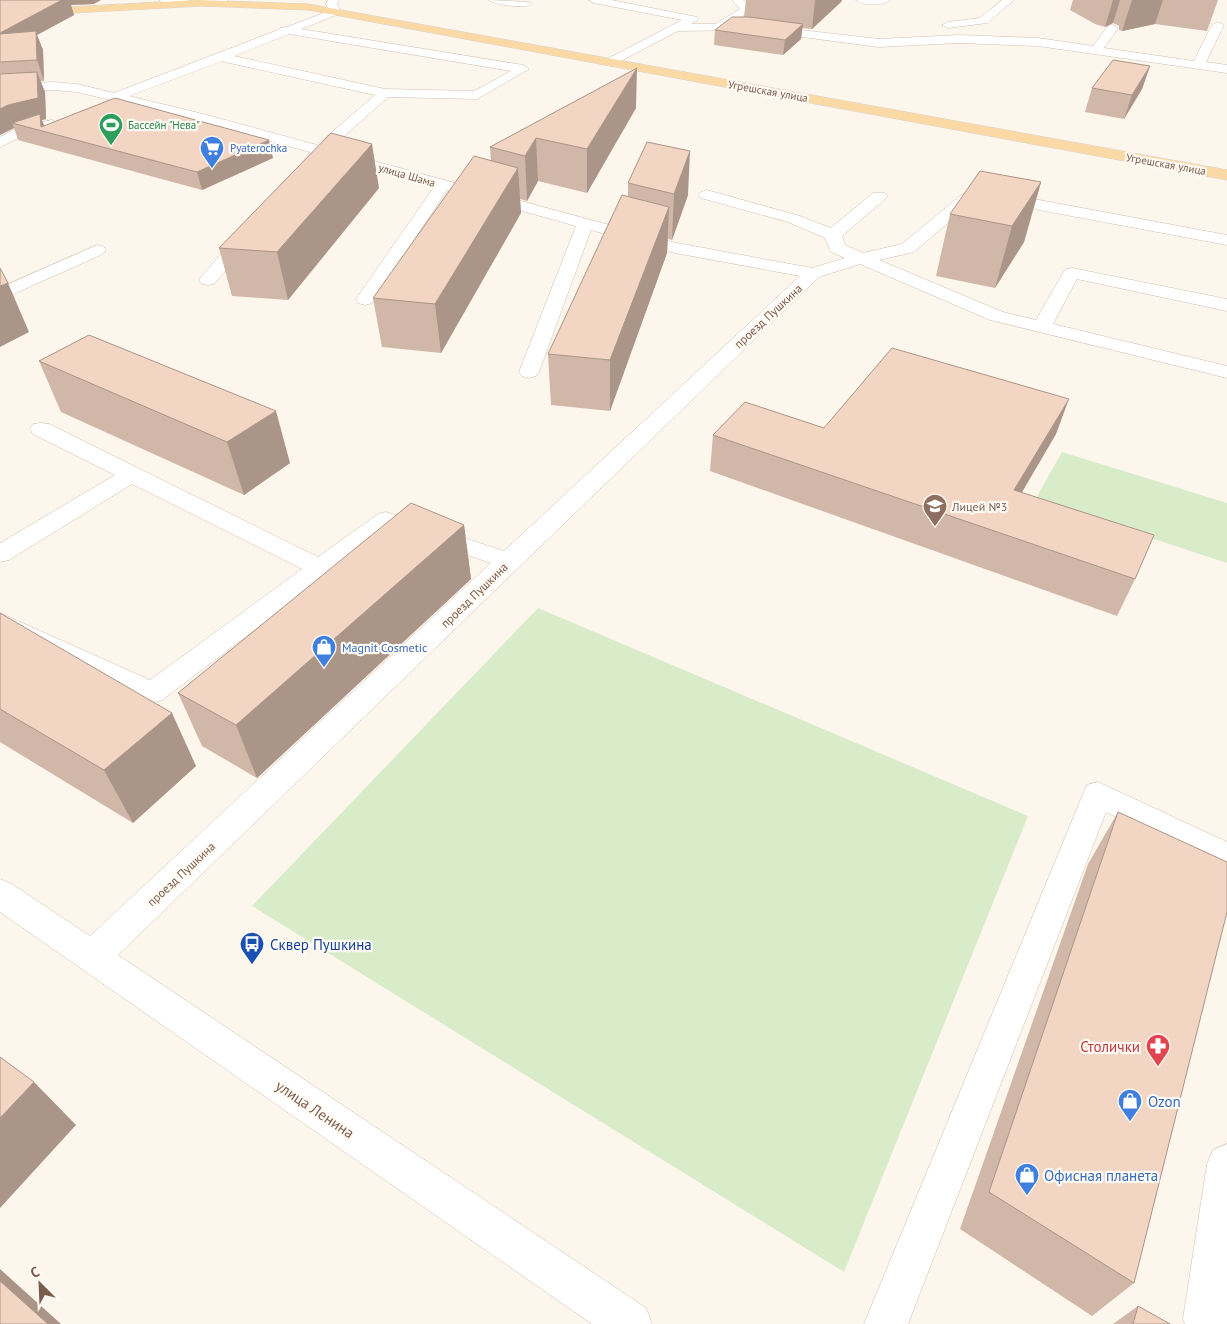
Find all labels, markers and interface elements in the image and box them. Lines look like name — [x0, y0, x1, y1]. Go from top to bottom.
street label: Угрешская улица — [727, 77, 809, 105]
sports icon: Бассейн "Нева" — [98, 112, 124, 146]
place label: Бассейн "Нева" — [128, 118, 200, 132]
supermarket icon: Pyaterochka — [199, 135, 225, 169]
place label: Pyaterochka — [230, 141, 287, 155]
street label: Угрешская улица — [1125, 150, 1207, 178]
street label: улица Шама — [377, 160, 437, 190]
street label: проезд Пушкина — [731, 281, 805, 351]
school or university icon: Лицей №3 — [922, 493, 948, 527]
place label: Лицей №3 — [951, 499, 1007, 514]
street label: проезд Пушкина — [437, 559, 511, 631]
shop icon: Magnit Cosmetic — [311, 634, 337, 668]
place label: Magnit Cosmetic — [342, 640, 428, 655]
street label: проезд Пушкина — [144, 839, 218, 909]
bus stop icon: Сквер Пушкина — [239, 931, 265, 965]
place label: Сквер Пушкина — [270, 935, 372, 954]
pharmacy icon: Столички — [1145, 1033, 1171, 1067]
place label: Столички — [1080, 1037, 1140, 1056]
street label: улица Ленина — [272, 1076, 358, 1142]
shop icon: Ozon — [1117, 1088, 1143, 1122]
place label: Ozon — [1148, 1092, 1181, 1111]
shop icon: Офисная планета — [1014, 1162, 1040, 1196]
place label: Офисная планета — [1044, 1166, 1158, 1185]
north arrow — [15, 1259, 65, 1309]
text: С — [27, 1262, 42, 1282]

